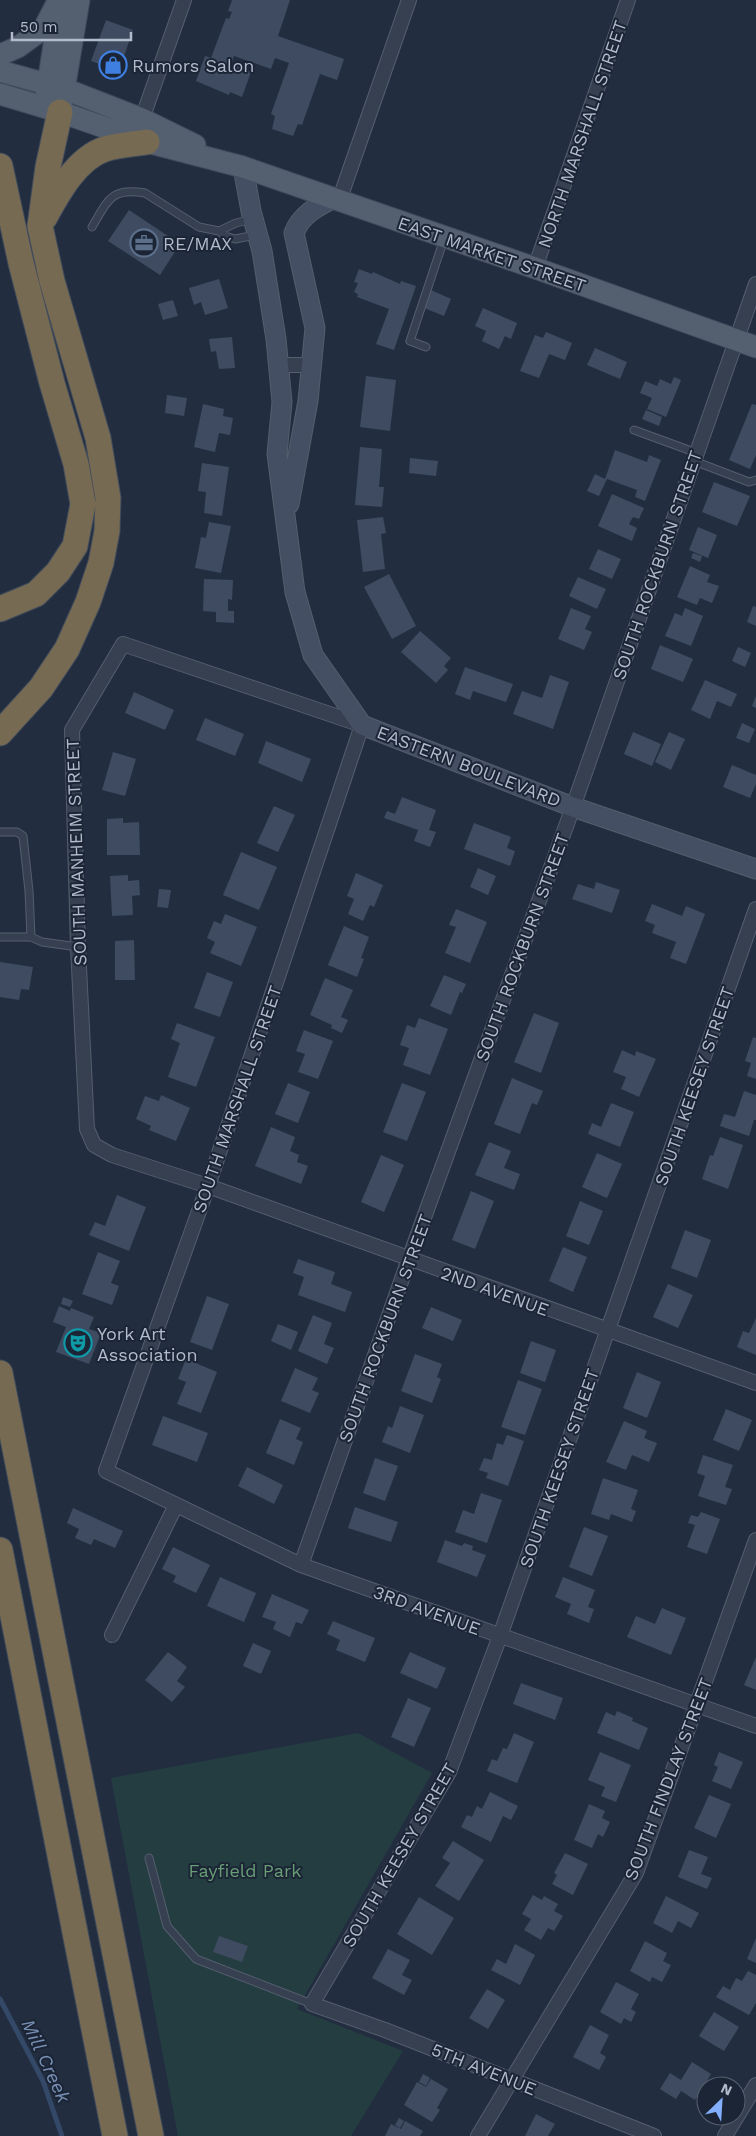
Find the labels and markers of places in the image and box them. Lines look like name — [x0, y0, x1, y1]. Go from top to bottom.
shop icon: Rumors Salon — [98, 50, 128, 80]
place label: Rumors Salon — [132, 55, 254, 76]
office icon: RE/MAX — [129, 228, 159, 258]
place label: RE/MAX — [163, 233, 232, 254]
place label: York Art Association — [97, 1323, 198, 1365]
theatre icon: York Art Association — [63, 1328, 93, 1358]

